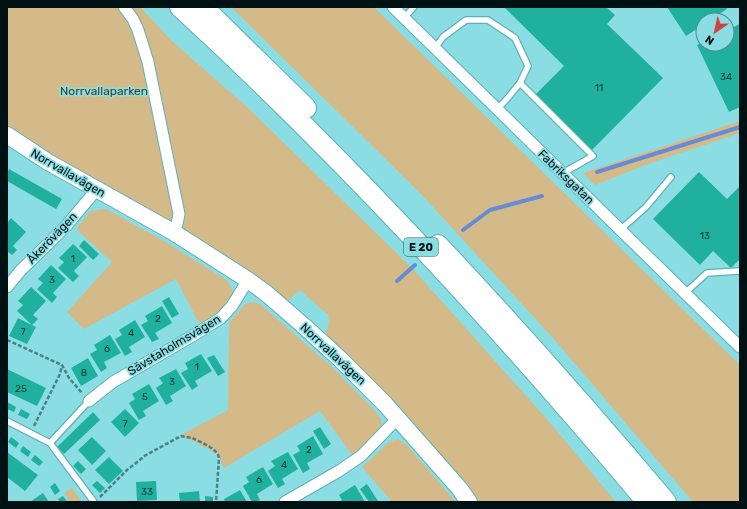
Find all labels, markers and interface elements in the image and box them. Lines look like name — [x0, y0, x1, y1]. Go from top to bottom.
north arrow — [695, 12, 735, 52]
text: N — [703, 32, 717, 47]
house number: 34 — [720, 71, 732, 83]
house number: 11 — [595, 82, 603, 94]
park label: Norrvallaparken — [60, 84, 148, 98]
street label: Norrvallavägen — [28, 146, 108, 200]
street label: Fabriksgatan — [535, 147, 597, 207]
street label: Åkerövägen — [24, 209, 80, 267]
house number: 13 — [700, 230, 710, 242]
road number: E 20 — [404, 238, 438, 256]
house number: 1 — [71, 253, 75, 265]
house number: 3 — [49, 274, 55, 286]
street label: Sävstaholmsvägen — [125, 312, 223, 378]
house number: 2 — [155, 313, 161, 325]
street label: Norrvallavägen — [298, 320, 368, 388]
house number: 7 — [20, 326, 26, 338]
house number: 4 — [128, 327, 134, 339]
house number: 6 — [104, 343, 110, 355]
house number: 1 — [195, 361, 199, 373]
house number: 8 — [81, 367, 87, 379]
house number: 3 — [169, 376, 175, 388]
house number: 25 — [15, 383, 27, 395]
house number: 5 — [142, 391, 148, 403]
house number: 7 — [122, 418, 128, 430]
house number: 2 — [306, 444, 312, 456]
house number: 4 — [281, 459, 287, 471]
house number: 6 — [256, 474, 262, 486]
house number: 33 — [141, 486, 153, 498]

